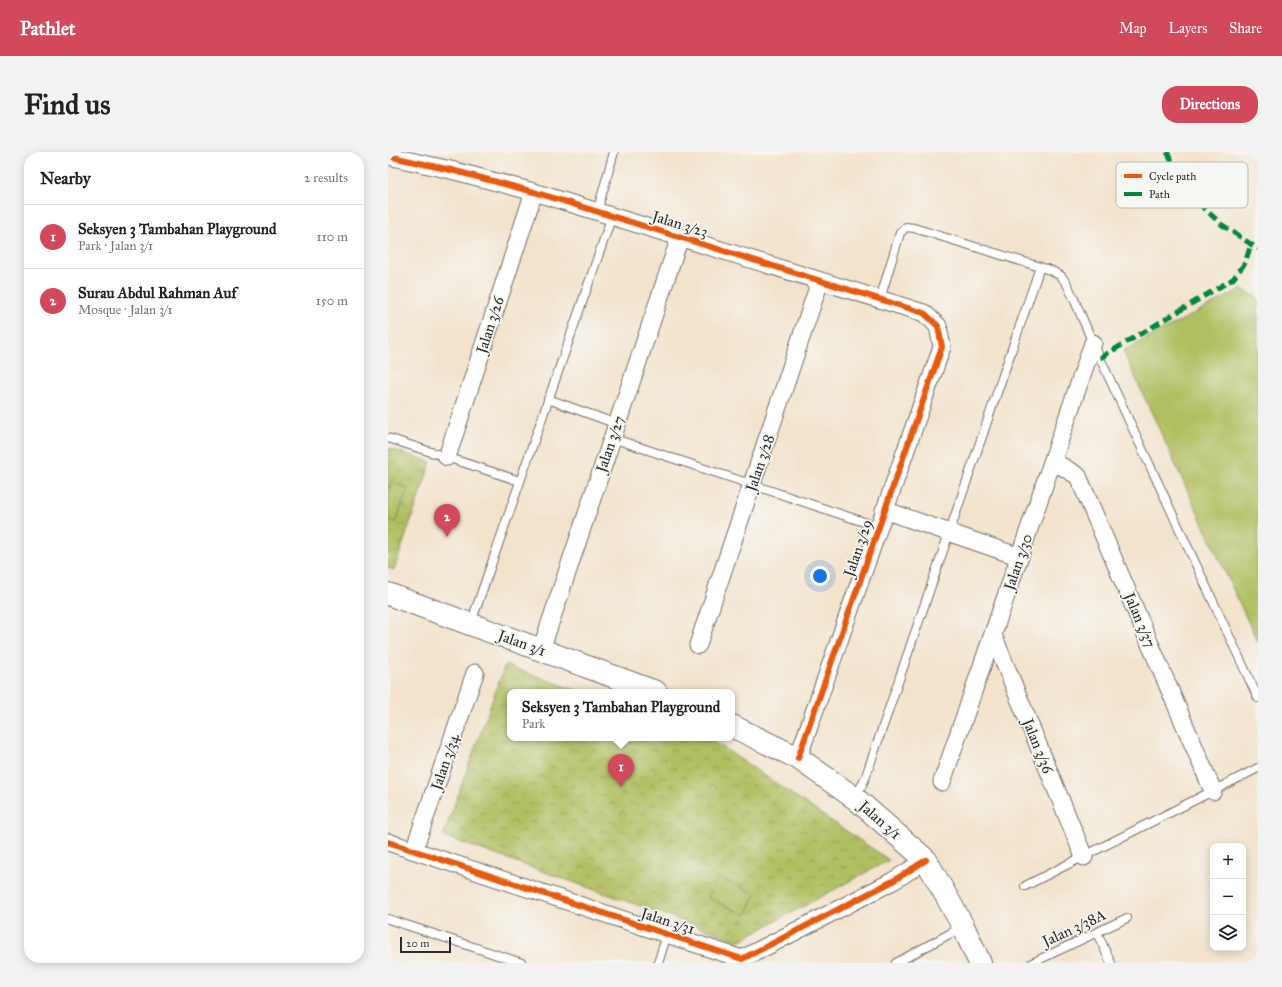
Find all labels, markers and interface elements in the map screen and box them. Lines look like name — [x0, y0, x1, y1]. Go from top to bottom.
text: Pathlet — [20, 17, 76, 40]
text: Map — [1119, 20, 1147, 37]
text: Layers — [1169, 20, 1207, 37]
text: Share — [1229, 20, 1262, 37]
button: Directions — [1162, 86, 1258, 123]
text: Find us — [24, 87, 110, 122]
legend — [1116, 162, 1248, 208]
text: Nearby — [40, 168, 91, 189]
text: 2 results — [304, 170, 348, 186]
text: Cycle path — [1149, 170, 1196, 183]
text: Path — [1149, 188, 1170, 201]
street label: Jalan 3/23 — [648, 206, 710, 242]
text: Seksyen 3 Tambahan Playground — [78, 220, 277, 238]
text: 1 — [50, 229, 56, 245]
text: 110 m — [316, 229, 348, 245]
text: Park · Jalan 3/1 — [78, 238, 153, 254]
text: Surau Abdul Rahman Auf — [78, 284, 237, 302]
text: 2 — [50, 293, 56, 309]
text: 150 m — [316, 293, 348, 309]
street label: Jalan 3/26 — [472, 293, 509, 358]
text: Mosque · Jalan 3/1 — [78, 302, 173, 318]
street label: Jalan 3/27 — [591, 413, 629, 477]
street label: Jalan 3/28 — [741, 432, 779, 496]
pin: 2 — [434, 504, 460, 537]
street label: Jalan 3/29 — [839, 517, 877, 581]
street label: Jalan 3/30 — [999, 531, 1037, 595]
your location — [810, 566, 830, 586]
street label: Jalan 3/37 — [1119, 588, 1160, 651]
street label: Jalan 3/1 — [493, 625, 549, 661]
popup — [507, 689, 735, 741]
text: Seksyen 3 Tambahan Playground — [522, 698, 720, 716]
street label: Jalan 3/36 — [1017, 714, 1058, 778]
text: Park — [522, 716, 545, 732]
street label: Jalan 3/34 — [426, 731, 464, 795]
pin: 1 — [608, 754, 634, 787]
street label: Jalan 3/1 — [853, 796, 905, 844]
map controls — [1210, 843, 1246, 951]
button: + — [1210, 843, 1246, 879]
button: − — [1210, 879, 1246, 915]
street label: Jalan 3/31 — [636, 903, 697, 939]
street label: Jalan 3/38A — [1038, 905, 1109, 952]
button: layers — [1210, 915, 1246, 951]
scale bar — [400, 935, 451, 954]
text: 20 m — [406, 937, 429, 950]

